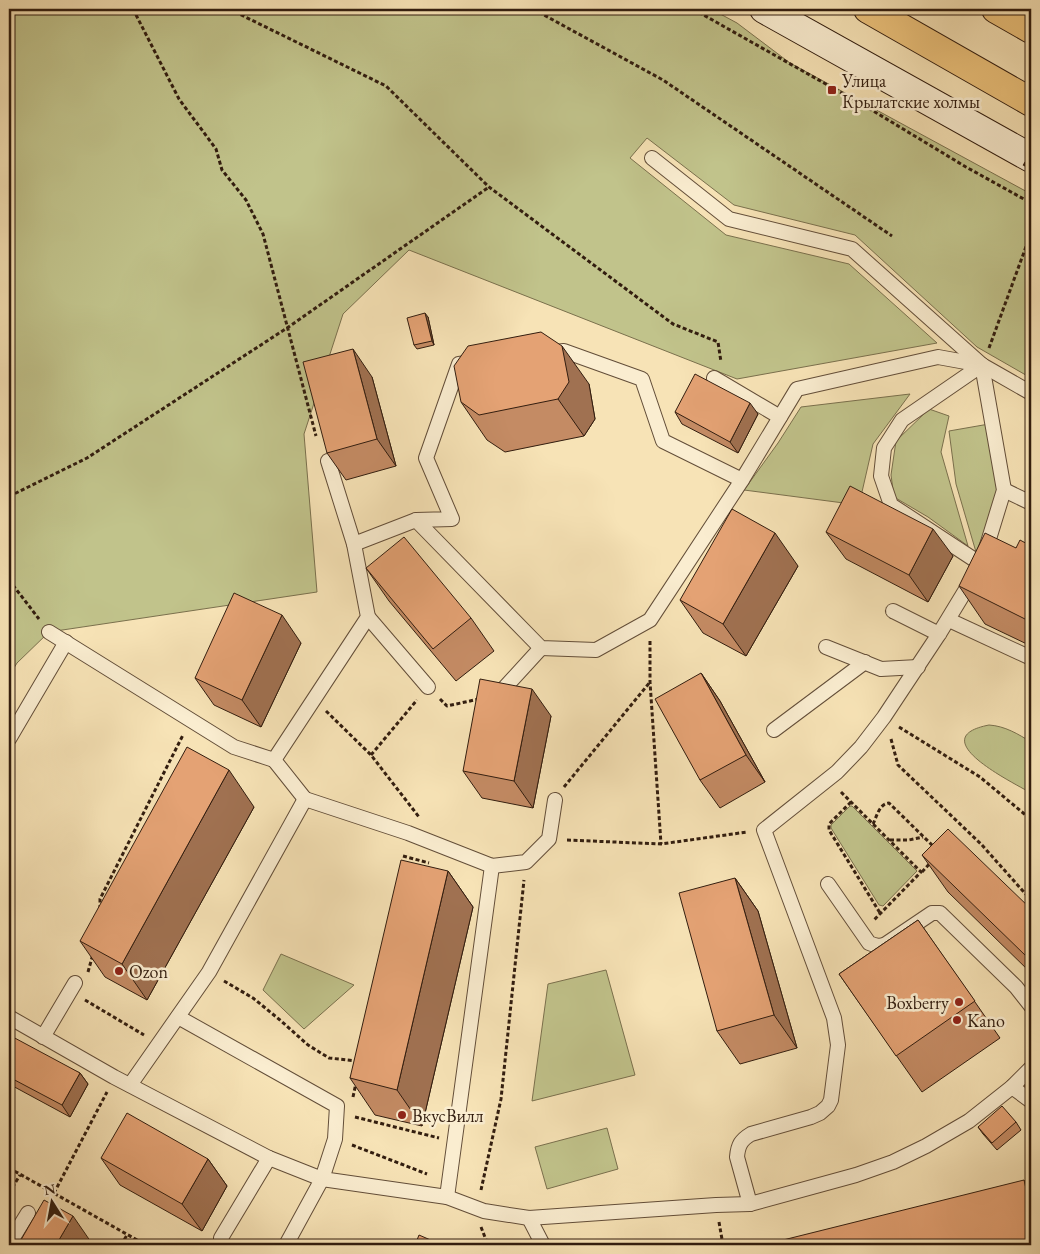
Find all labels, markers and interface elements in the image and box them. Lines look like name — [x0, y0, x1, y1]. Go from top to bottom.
place label: Улица Крылатские холмы — [841, 69, 980, 113]
marker: Улица Крылатские холмы — [826, 84, 838, 96]
place label: Ozon — [129, 960, 168, 983]
marker: Ozon — [113, 965, 125, 977]
place label: Boxberry — [886, 991, 949, 1014]
marker: Boxberry — [953, 996, 965, 1008]
place label: Kano — [967, 1009, 1005, 1032]
marker: Kano — [951, 1014, 963, 1026]
place label: ВкусВилл — [412, 1104, 484, 1127]
marker: ВкусВилл — [396, 1109, 408, 1121]
north arrow — [28, 1176, 78, 1226]
text: N — [42, 1179, 57, 1199]

